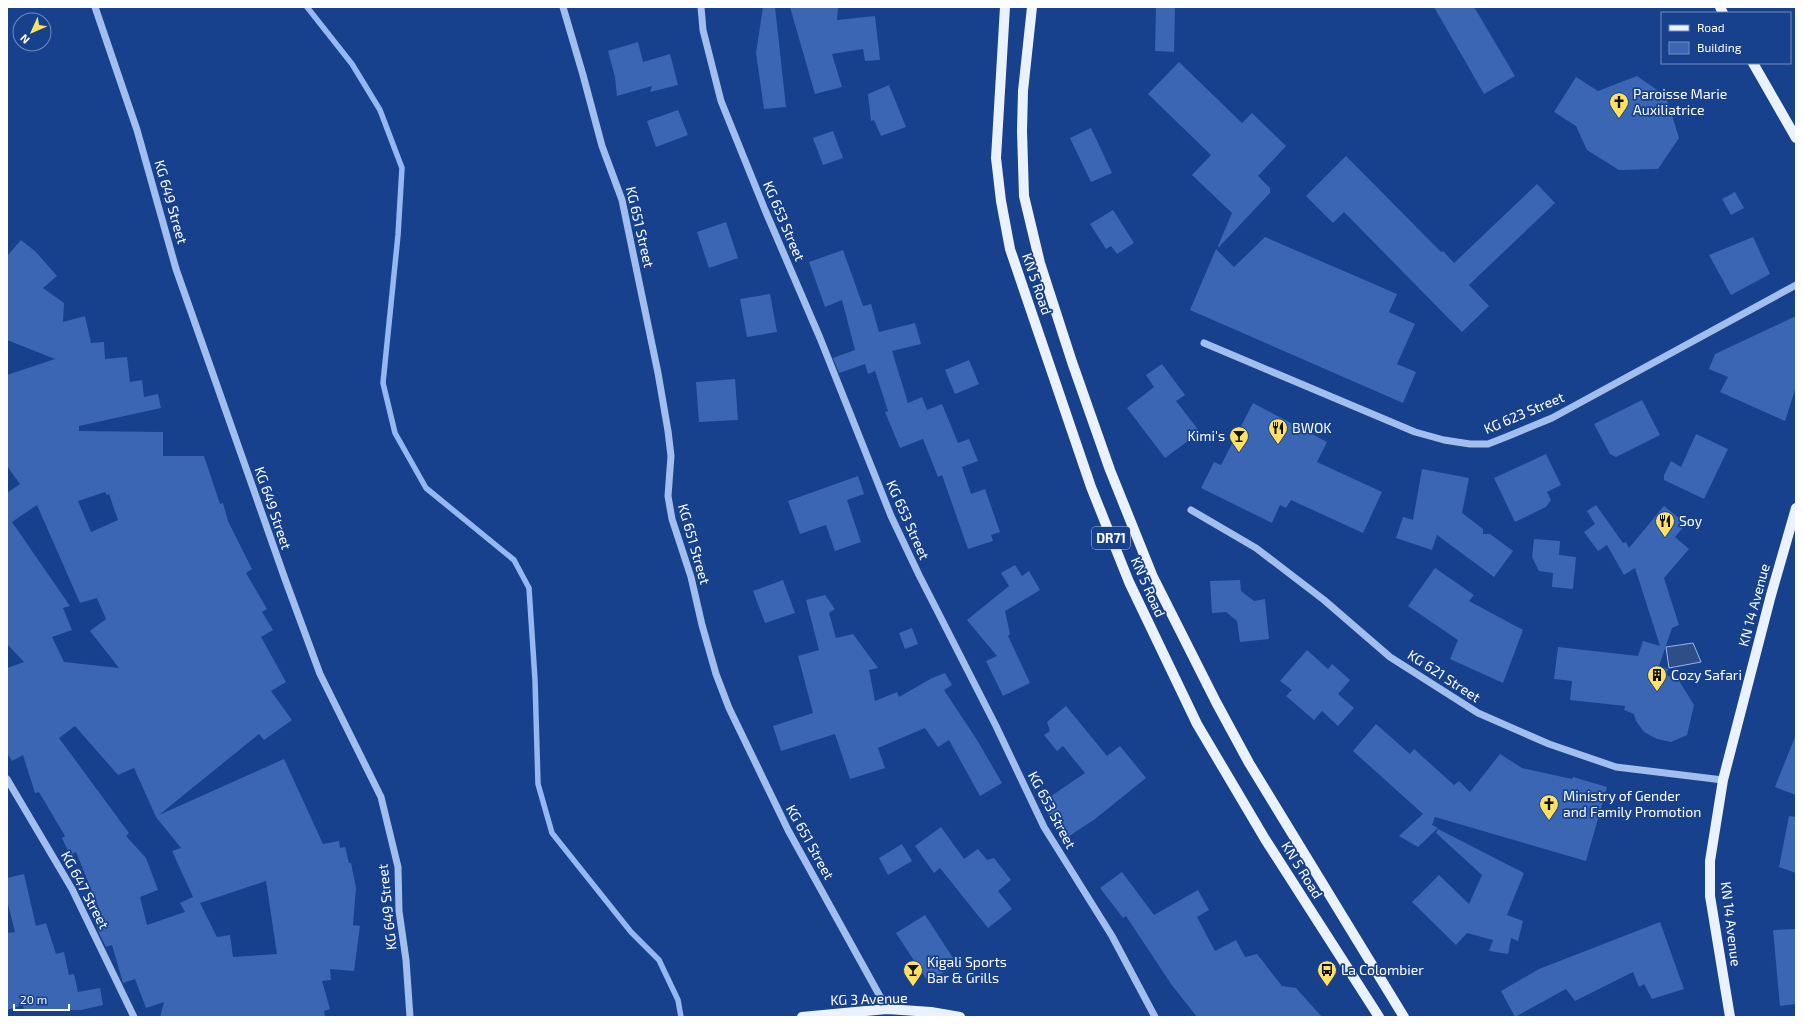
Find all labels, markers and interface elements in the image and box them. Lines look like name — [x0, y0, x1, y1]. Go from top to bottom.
north arrow — [12, 12, 52, 52]
legend — [1661, 12, 1791, 64]
text: Road — [1697, 20, 1725, 34]
text: N — [17, 32, 32, 47]
text: Building — [1697, 40, 1742, 54]
place label: Paroisse Marie Auxiliatrice — [1633, 85, 1727, 118]
church icon: Paroisse Marie Auxiliatrice — [1608, 91, 1630, 119]
street label: KG 649 Street — [151, 158, 192, 246]
street label: KG 653 Street — [760, 178, 809, 263]
street label: KG 651 Street — [623, 185, 658, 269]
street label: KN 5 Road — [1019, 251, 1056, 317]
street label: KG 623 Street — [1481, 388, 1567, 437]
restaurant icon: BWOK — [1267, 417, 1289, 445]
place label: BWOK — [1292, 419, 1332, 436]
bar icon: Kimi's — [1228, 425, 1250, 453]
place label: Kimi's — [1187, 427, 1225, 444]
street label: KG 649 Street — [251, 464, 296, 552]
street label: KG 653 Street — [883, 477, 934, 562]
street label: KG 651 Street — [675, 502, 714, 586]
restaurant icon: Soy — [1654, 510, 1676, 538]
place label: Soy — [1679, 512, 1703, 529]
road number: DR71 — [1092, 527, 1130, 549]
street label: KN 5 Road — [1128, 554, 1169, 620]
street label: KN 14 Avenue — [1734, 562, 1773, 648]
street label: KG 621 Street — [1405, 646, 1484, 705]
building icon: Cozy Safari — [1646, 664, 1668, 692]
place label: Cozy Safari — [1671, 666, 1742, 683]
street label: KG 653 Street — [1025, 768, 1080, 851]
place label: Ministry of Gender and Family Promotion — [1563, 787, 1701, 820]
church icon: Ministry of Gender and Family Promotion — [1538, 793, 1560, 821]
street label: KG 651 Street — [783, 801, 838, 882]
street label: KN 5 Road — [1278, 838, 1327, 901]
street label: KG 647 Street — [58, 848, 113, 932]
street label: KG 649 Street — [374, 863, 399, 951]
street label: KN 14 Avenue — [1718, 881, 1745, 967]
place label: Kigali Sports Bar & Grills — [927, 953, 1007, 986]
bar icon: Kigali Sports Bar & Grills — [902, 959, 924, 987]
bus stop icon: La Colombier — [1316, 959, 1338, 987]
place label: La Colombier — [1341, 961, 1424, 978]
scale bar — [14, 986, 69, 1012]
street label: KG 3 Avenue — [830, 989, 908, 1008]
text: 20 m — [20, 992, 47, 1006]

